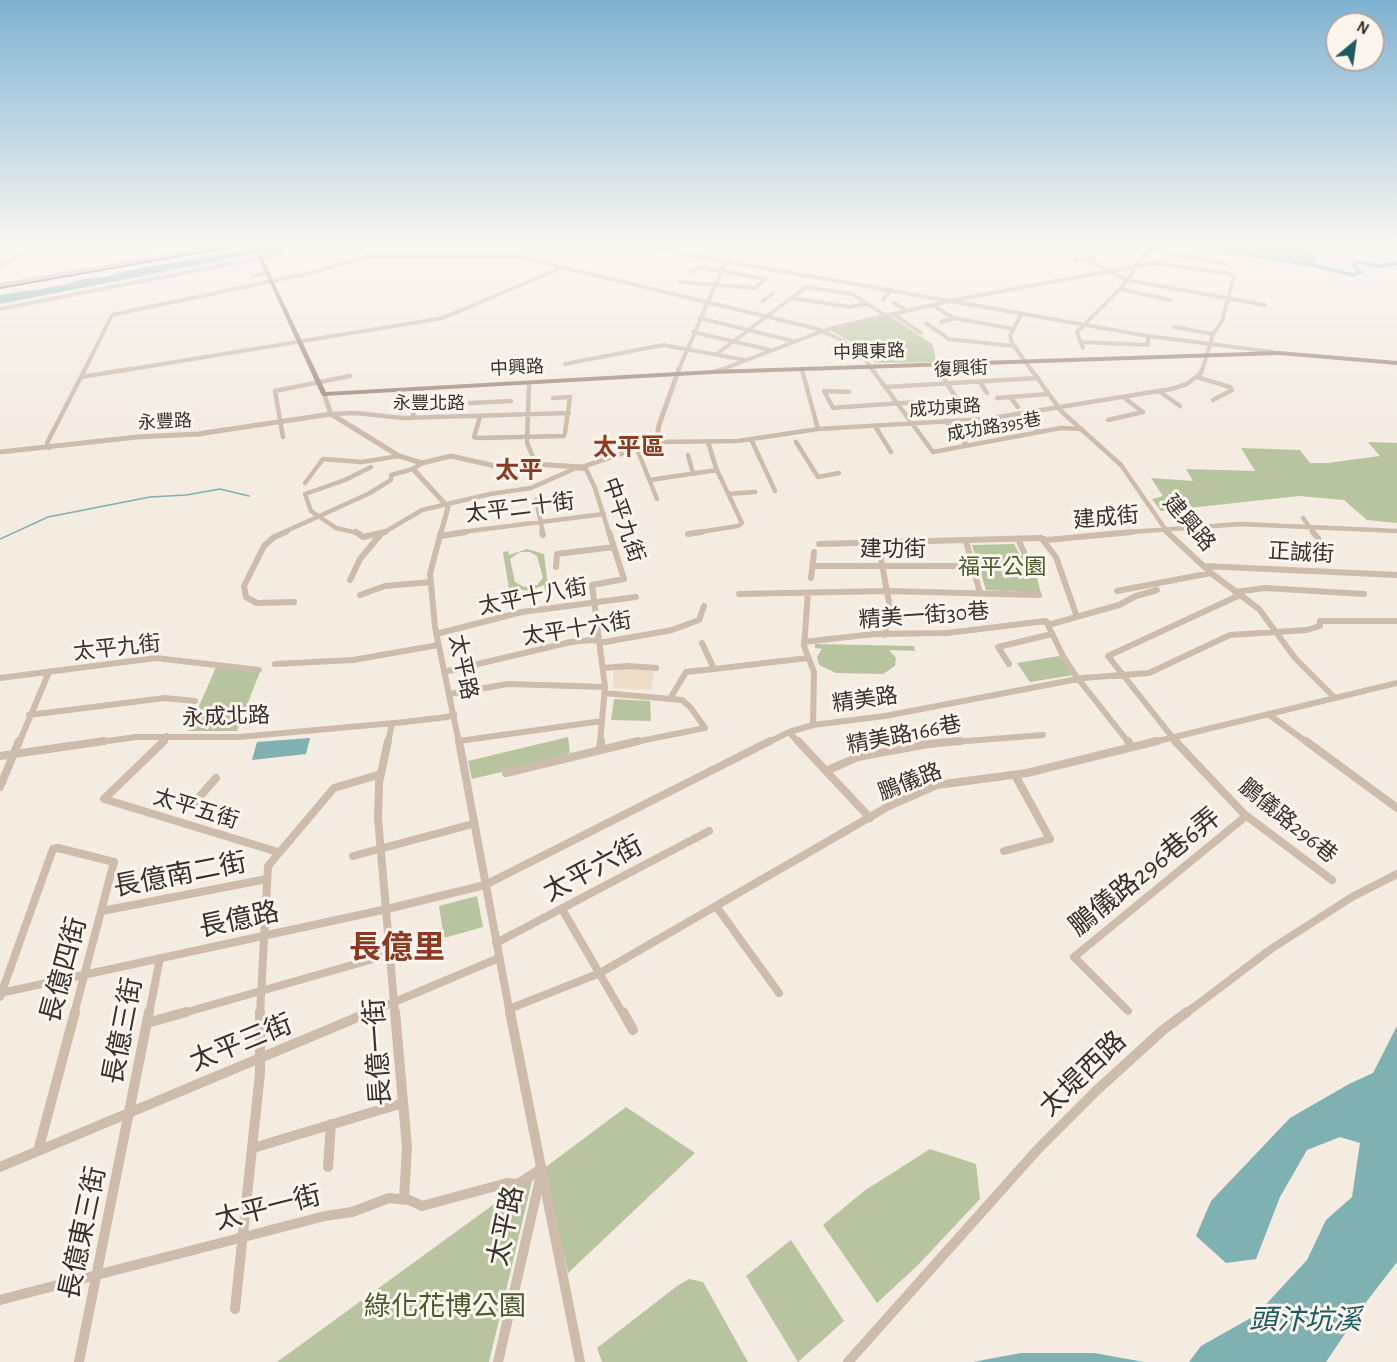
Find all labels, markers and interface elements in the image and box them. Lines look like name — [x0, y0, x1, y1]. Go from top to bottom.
north arrow — [1325, 12, 1385, 72]
text: N — [1354, 18, 1372, 38]
street label: 中興東路 — [833, 340, 905, 364]
street label: 中興路 — [489, 356, 545, 380]
street label: 復興街 — [933, 357, 989, 381]
street label: 永豐北路 — [393, 393, 465, 415]
street label: 成功東路 — [908, 395, 982, 421]
street label: 成功路395巷 — [945, 408, 1043, 446]
street label: 永豐路 — [137, 410, 193, 434]
district label: 太平區 — [593, 434, 665, 462]
district label: 太平 — [495, 457, 543, 485]
street label: 中平九街 — [596, 474, 650, 566]
street label: 太平二十街 — [464, 488, 576, 528]
street label: 建興路 — [1157, 489, 1221, 557]
street label: 建成街 — [1072, 502, 1140, 534]
street label: 建功街 — [860, 536, 926, 562]
street label: 正誠街 — [1267, 538, 1335, 568]
park label: 福平公園 — [958, 554, 1046, 580]
street label: 太平十八街 — [476, 574, 590, 620]
street label: 精美一街30巷 — [858, 598, 990, 634]
street label: 太平十六街 — [521, 607, 633, 651]
street label: 太平九街 — [72, 630, 162, 666]
street label: 太平路 — [443, 632, 483, 702]
street label: 精美路 — [830, 682, 900, 718]
street label: 永成北路 — [182, 702, 270, 732]
street label: 精美路166巷 — [844, 711, 964, 759]
street label: 鵬儀路 — [874, 758, 946, 806]
street label: 鵬儀路296巷 — [1234, 773, 1342, 869]
street label: 太平五街 — [150, 784, 242, 834]
street label: 鵬儀路296巷6弄 — [1063, 801, 1227, 943]
street label: 太平六街 — [538, 829, 648, 909]
street label: 長億南二街 — [111, 846, 249, 904]
street label: 長億路 — [196, 896, 282, 944]
street label: 長億四街 — [34, 914, 94, 1026]
district label: 長億里 — [349, 929, 445, 967]
street label: 長億三街 — [97, 975, 149, 1087]
street label: 長億一街 — [358, 997, 398, 1107]
street label: 太平三街 — [185, 1008, 297, 1078]
street label: 太堤西路 — [1033, 1025, 1133, 1123]
street label: 長億東三街 — [53, 1164, 113, 1302]
street label: 太平一街 — [212, 1179, 324, 1237]
street label: 太平路 — [482, 1183, 530, 1269]
park label: 綠化花博公園 — [364, 1291, 526, 1323]
water label: 頭汴坑溪 — [1249, 1304, 1361, 1338]

